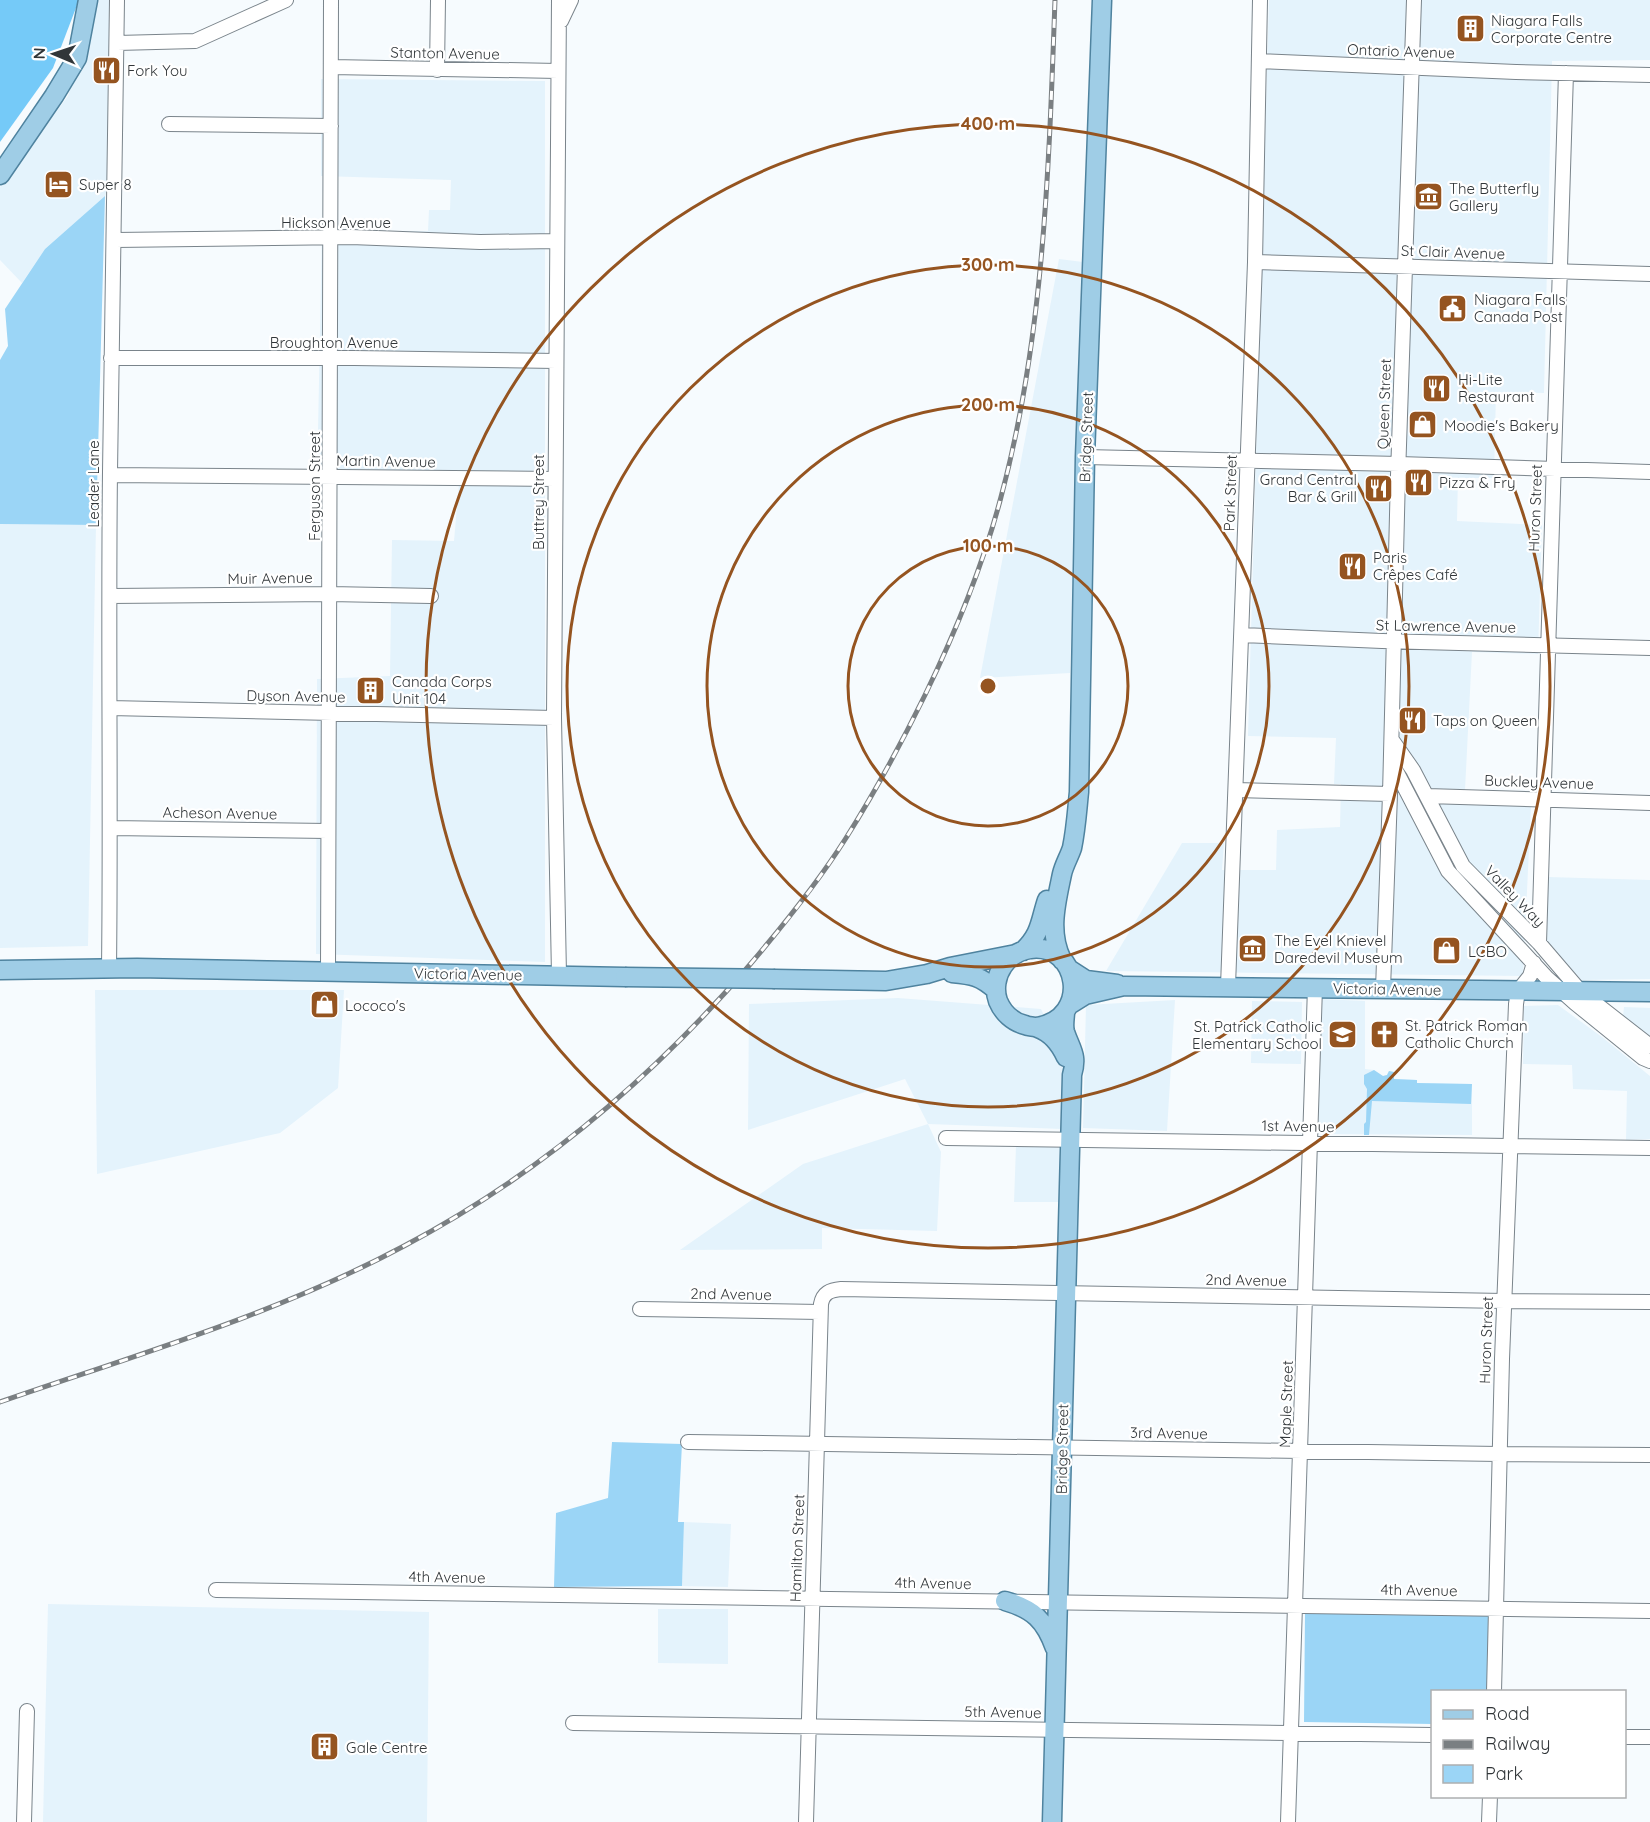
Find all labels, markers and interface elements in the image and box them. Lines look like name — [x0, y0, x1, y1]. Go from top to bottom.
place label: Niagara Falls Corporate Centre — [1491, 11, 1612, 47]
building icon: Niagara Falls Corporate Centre — [1454, 13, 1486, 45]
north arrow — [24, 24, 84, 84]
street label: Ontario Avenue — [1347, 40, 1455, 62]
street label: Stanton Avenue — [390, 43, 500, 63]
text: N — [29, 47, 49, 60]
restaurant icon: Fork You — [90, 54, 122, 86]
place label: Fork You — [127, 61, 188, 80]
text: 400 m — [961, 112, 1015, 135]
hotel icon: Super 8 — [42, 168, 74, 200]
place label: Super 8 — [79, 175, 132, 194]
place label: The Butterfly Gallery — [1449, 179, 1539, 215]
museum icon: The Butterfly Gallery — [1412, 181, 1444, 213]
street label: Hickson Avenue — [281, 213, 391, 232]
street label: St Clair Avenue — [1401, 241, 1505, 263]
text: 300 m — [961, 253, 1015, 276]
place label: Niagara Falls Canada Post — [1474, 290, 1566, 326]
public building icon: Niagara Falls Canada Post — [1437, 292, 1469, 324]
street label: Broughton Avenue — [270, 333, 398, 352]
street label: Queen Street — [1373, 358, 1395, 450]
place label: Hi-Lite Restaurant — [1458, 370, 1535, 406]
restaurant icon: Hi-Lite Restaurant — [1421, 372, 1453, 404]
street label: Bridge Street — [1075, 391, 1097, 483]
text: 200 m — [961, 393, 1015, 416]
shop icon: Moodie's Bakery — [1407, 409, 1439, 441]
place label: Moodie's Bakery — [1444, 416, 1559, 435]
street label: Ferguson Street — [305, 431, 324, 541]
street label: Leader Lane — [84, 440, 103, 528]
street label: Martin Avenue — [336, 451, 436, 471]
street label: Buttrey Street — [529, 454, 548, 550]
street label: Park Street — [1219, 454, 1241, 532]
street label: Huron Street — [1524, 464, 1546, 552]
restaurant icon: Pizza & Fry — [1402, 466, 1434, 498]
place label: Grand Central Bar & Grill — [1260, 470, 1357, 506]
restaurant icon: Grand Central Bar & Grill — [1362, 472, 1394, 504]
place label: Pizza & Fry — [1439, 473, 1516, 492]
text: 100 m — [963, 534, 1013, 557]
place label: Paris Crêpes Café — [1373, 548, 1458, 584]
restaurant icon: Paris Crêpes Café — [1336, 550, 1368, 582]
street label: Muir Avenue — [227, 568, 313, 588]
street label: St Lawrence Avenue — [1376, 615, 1516, 637]
place label: Canada Corps Unit 104 — [392, 672, 492, 708]
building icon: Canada Corps Unit 104 — [355, 674, 387, 706]
centre of rings — [978, 676, 998, 696]
street label: Dyson Avenue — [246, 686, 346, 706]
restaurant icon: Taps on Queen — [1396, 704, 1428, 736]
place label: Taps on Queen — [1433, 711, 1537, 730]
street label: Buckley Avenue — [1484, 771, 1594, 793]
street label: Acheson Avenue — [163, 803, 277, 823]
street label: Valley Way — [1481, 861, 1549, 931]
place label: The Evel Knievel Daredevil Museum — [1274, 931, 1403, 967]
museum icon: The Evel Knievel Daredevil Museum — [1237, 933, 1269, 965]
shop icon: LCBO — [1431, 935, 1463, 967]
place label: LCBO — [1468, 942, 1507, 961]
street label: Victoria Avenue — [414, 964, 522, 984]
street label: Victoria Avenue — [1333, 979, 1441, 999]
shop icon: Lococo's — [308, 989, 340, 1021]
place label: Lococo's — [345, 996, 406, 1015]
place label: St. Patrick Roman Catholic Church — [1405, 1016, 1528, 1052]
place label: St. Patrick Catholic Elementary School — [1192, 1017, 1322, 1053]
church icon: St. Patrick Roman Catholic Church — [1368, 1018, 1400, 1050]
school or university icon: St. Patrick Catholic Elementary School — [1327, 1019, 1359, 1051]
street label: 1st Avenue — [1261, 1116, 1335, 1136]
street label: 2nd Avenue — [1205, 1270, 1287, 1290]
street label: 2nd Avenue — [690, 1284, 772, 1304]
street label: Huron Street — [1475, 1296, 1497, 1384]
street label: Maple Street — [1275, 1360, 1297, 1448]
street label: Bridge Street — [1052, 1404, 1072, 1494]
street label: 3rd Avenue — [1130, 1423, 1208, 1443]
street label: Hamilton Street — [786, 1494, 808, 1602]
street label: 4th Avenue — [408, 1567, 486, 1587]
street label: 4th Avenue — [894, 1573, 972, 1593]
street label: 4th Avenue — [1380, 1580, 1458, 1600]
legend — [1431, 1690, 1626, 1798]
street label: 5th Avenue — [964, 1702, 1042, 1722]
text: Road — [1485, 1702, 1530, 1725]
building icon: Gale Centre — [309, 1731, 341, 1763]
text: Railway — [1485, 1732, 1551, 1755]
place label: Gale Centre — [346, 1738, 428, 1757]
text: Park — [1485, 1762, 1523, 1785]

